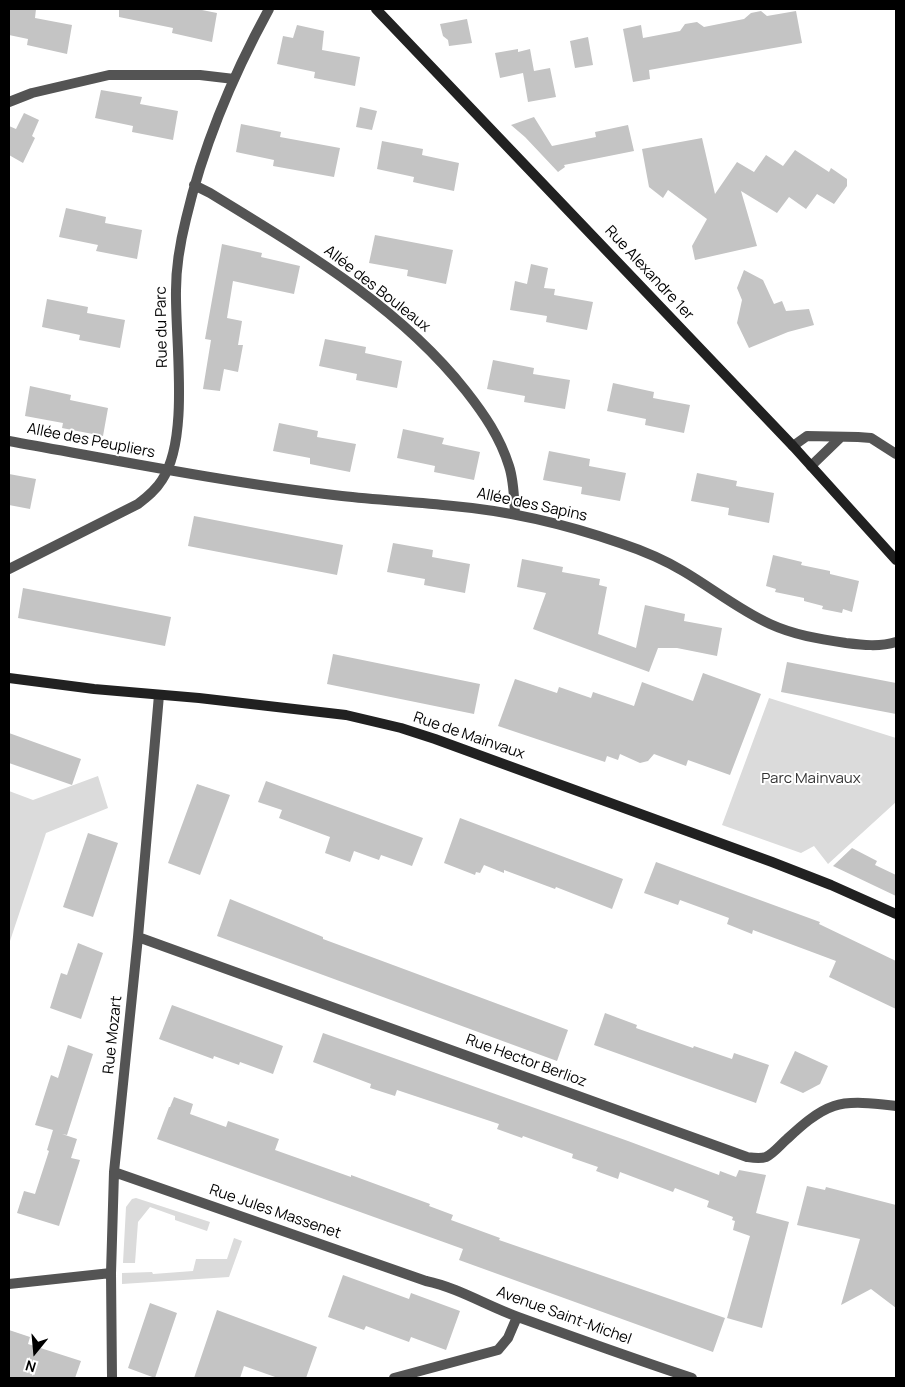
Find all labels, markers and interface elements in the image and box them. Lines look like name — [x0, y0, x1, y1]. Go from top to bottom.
street label: Rue Alexandre 1er — [601, 222, 697, 324]
street label: Allée des Bouleaux — [320, 242, 434, 336]
street label: Rue du Parc — [152, 286, 172, 368]
street label: Allée des Peupliers — [26, 420, 156, 462]
street label: Allée des Sapins — [475, 485, 589, 525]
street label: Rue de Mainvaux — [411, 709, 527, 763]
park label: Parc Mainvaux — [761, 770, 861, 788]
street label: Rue Mozart — [100, 995, 126, 1075]
street label: Rue Hector Berlioz — [463, 1031, 589, 1091]
street label: Rue Jules Massenet — [207, 1181, 343, 1243]
street label: Avenue Saint-Michel — [494, 1283, 634, 1349]
north arrow — [10, 1327, 60, 1377]
text: N — [23, 1356, 38, 1377]

